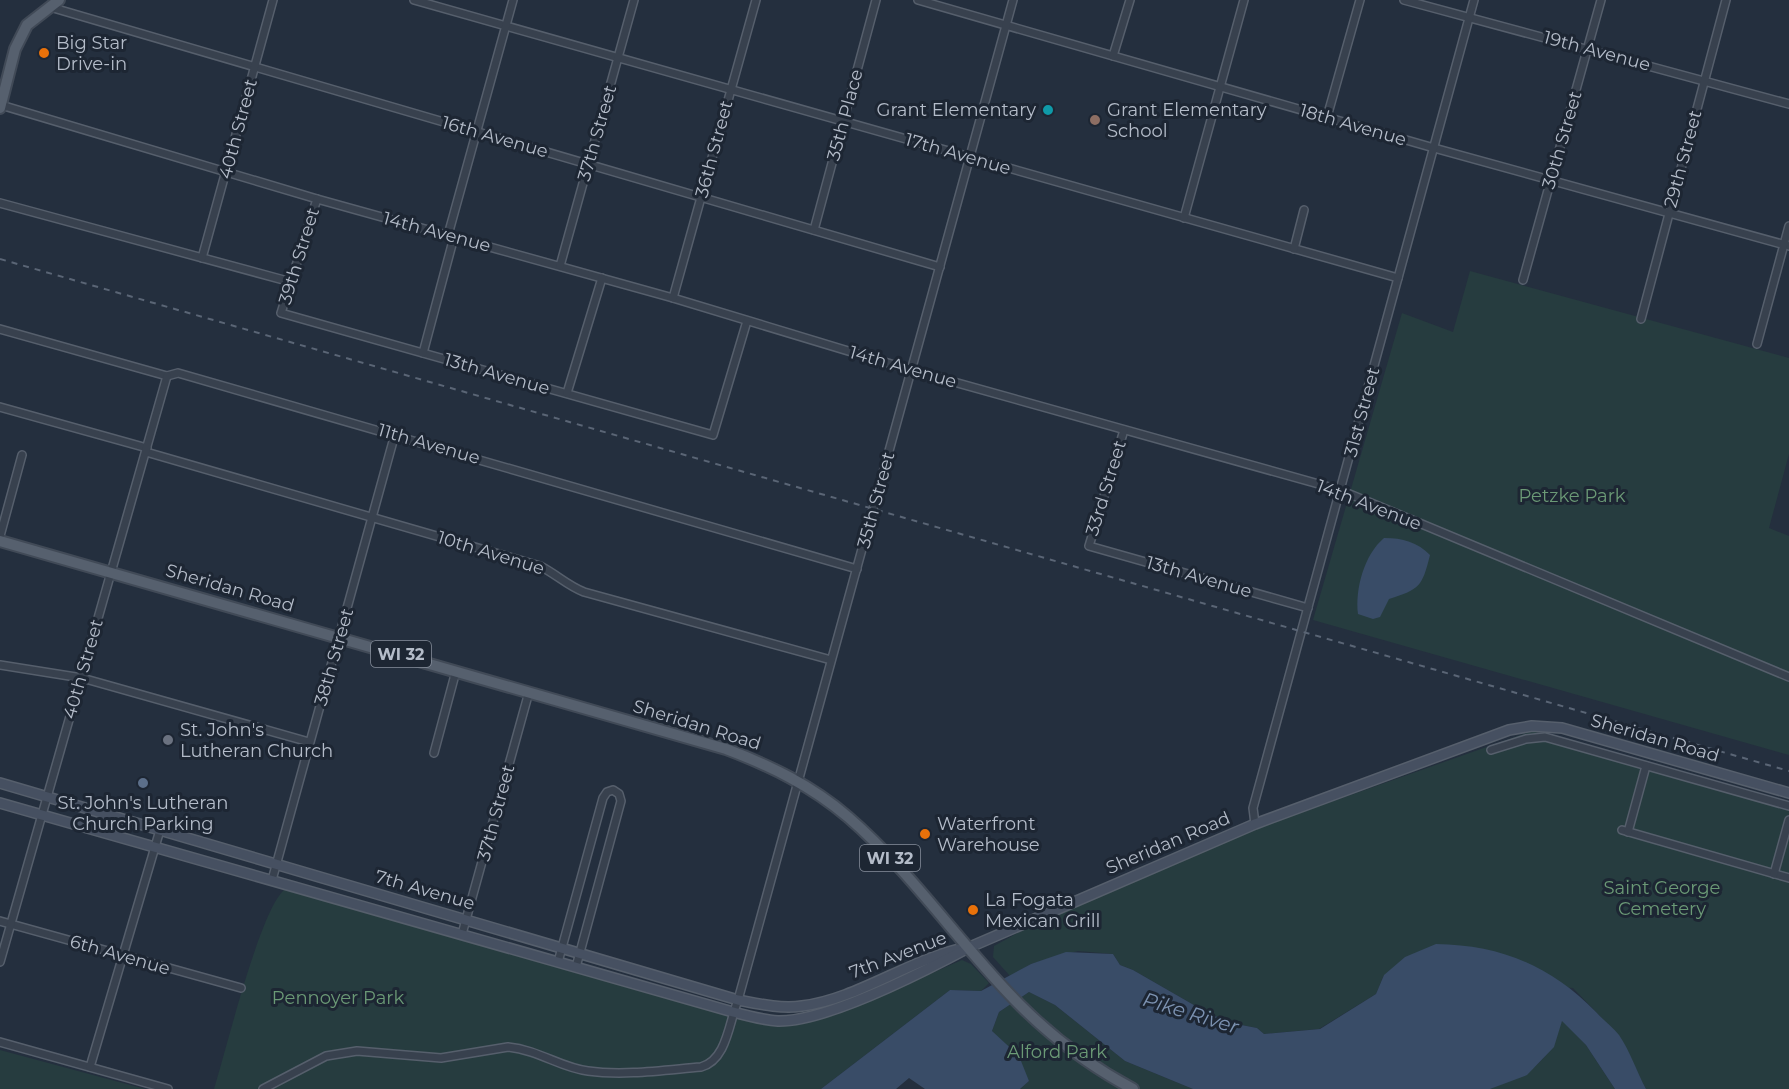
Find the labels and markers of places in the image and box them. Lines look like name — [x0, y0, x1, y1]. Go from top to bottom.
place label: Big Star Drive-in — [56, 32, 127, 75]
marker: Big Star Drive-in — [37, 46, 51, 60]
place label: Grant Elementary — [876, 99, 1036, 121]
place label: Grant Elementary School — [1107, 99, 1267, 142]
marker: Grant Elementary — [1041, 103, 1055, 117]
marker: Grant Elementary School — [1088, 113, 1102, 127]
place label: St. John's Lutheran Church — [180, 719, 333, 762]
marker: St. John's Lutheran Church — [161, 733, 175, 747]
marker: St. John's Lutheran Church Parking — [136, 776, 150, 790]
place label: St. John's Lutheran Church Parking — [57, 792, 229, 835]
place label: Waterfront Warehouse — [937, 813, 1040, 856]
marker: Waterfront Warehouse — [918, 827, 932, 841]
place label: La Fogata Mexican Grill — [985, 889, 1100, 932]
marker: La Fogata Mexican Grill — [966, 903, 980, 917]

